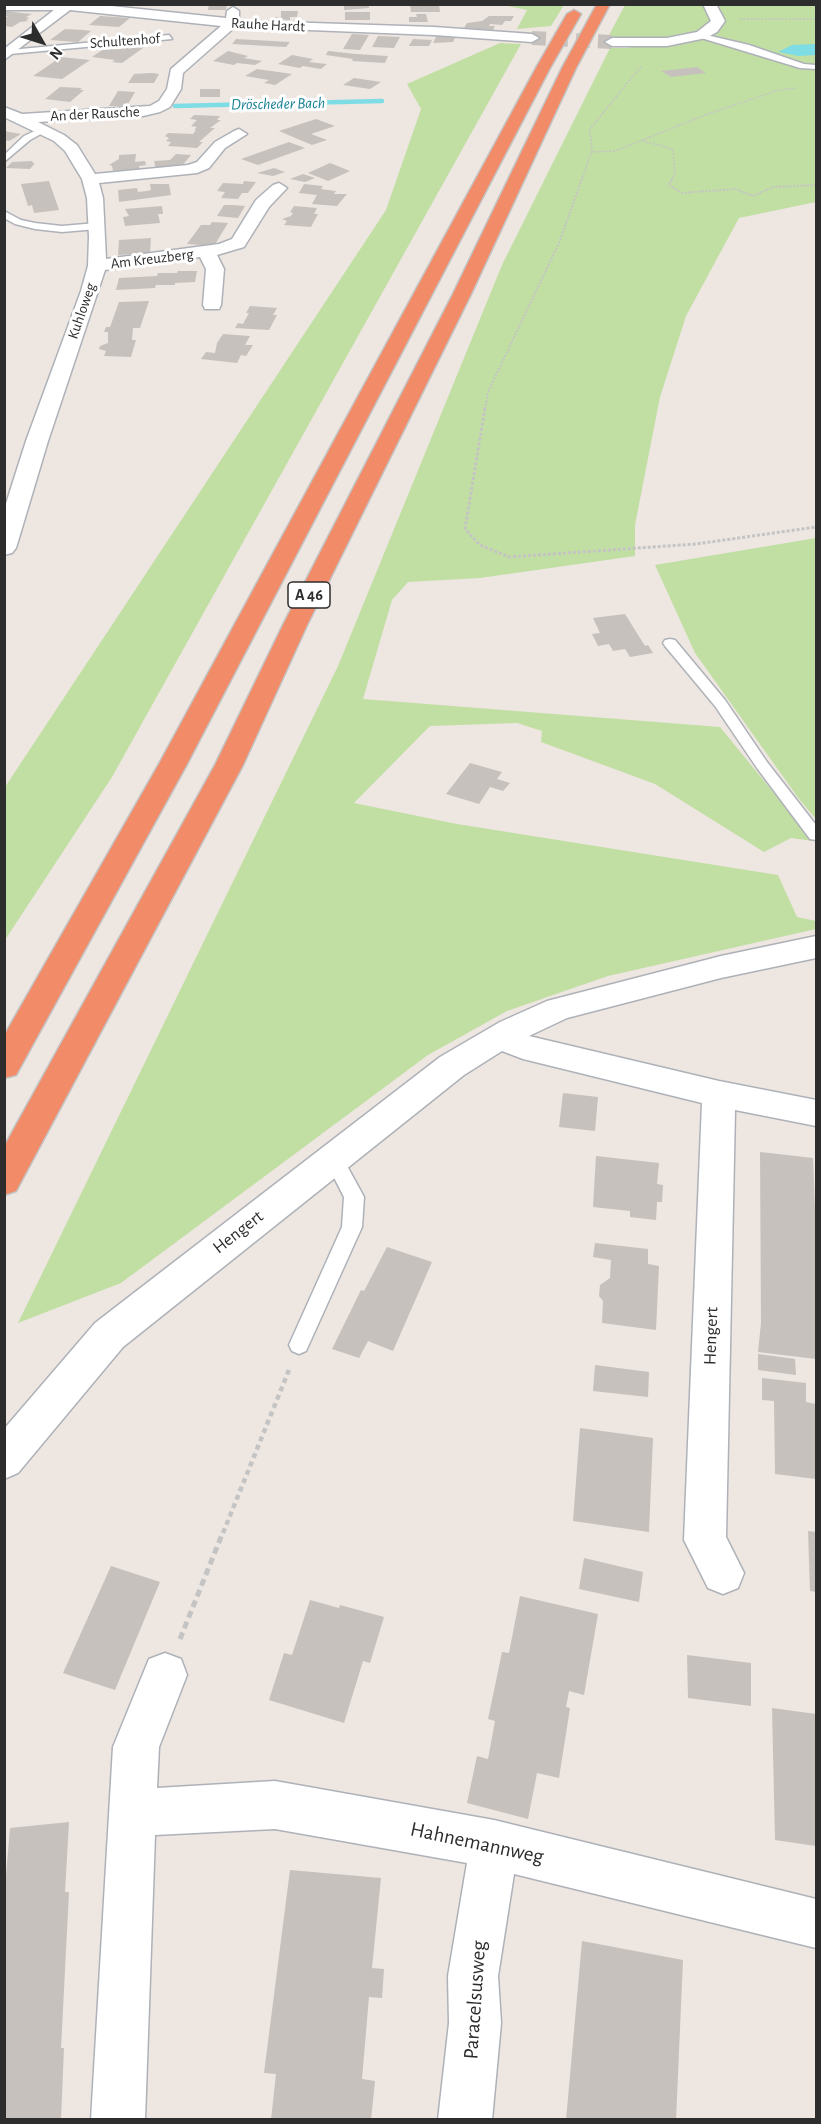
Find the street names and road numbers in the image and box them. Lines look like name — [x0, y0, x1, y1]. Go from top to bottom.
street label: Rauhe Hardt — [231, 14, 305, 36]
street label: Schultenhof — [89, 30, 161, 52]
street label: An der Rausche — [50, 103, 140, 125]
street label: Am Kreuzberg — [110, 245, 194, 273]
street label: Kuhloweg — [64, 281, 100, 341]
road number: A 46 — [288, 582, 330, 608]
street label: Hengert — [208, 1206, 268, 1258]
street label: Hengert — [699, 1307, 723, 1365]
street label: Hahnemannweg — [408, 1817, 546, 1869]
street label: Paracelsusweg — [458, 1940, 492, 2060]

